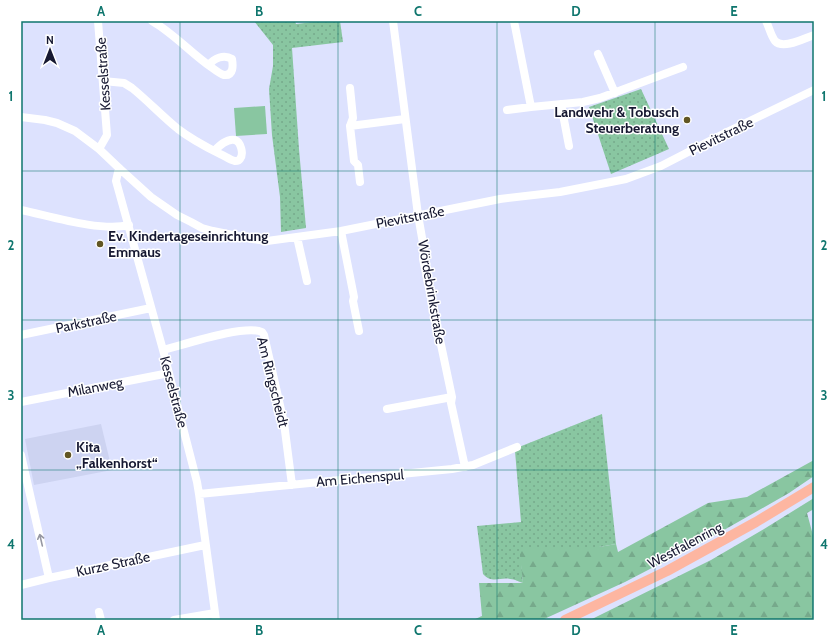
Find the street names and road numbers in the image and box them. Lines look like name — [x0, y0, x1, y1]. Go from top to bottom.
street label: Kesselstraße — [91, 37, 115, 111]
street label: Pievitstraße — [686, 113, 756, 159]
street label: Pievitstraße — [374, 202, 446, 232]
street label: Wördebrinkstraße — [414, 238, 450, 346]
street label: Parkstraße — [54, 307, 118, 337]
street label: Am Ringscheidt — [253, 335, 293, 429]
street label: Kesselstraße — [156, 354, 192, 430]
street label: Milanweg — [66, 373, 125, 401]
street label: Am Eichenspul — [315, 465, 405, 491]
street label: Westfalenring — [645, 517, 726, 572]
street label: Kurze Straße — [74, 547, 152, 581]

